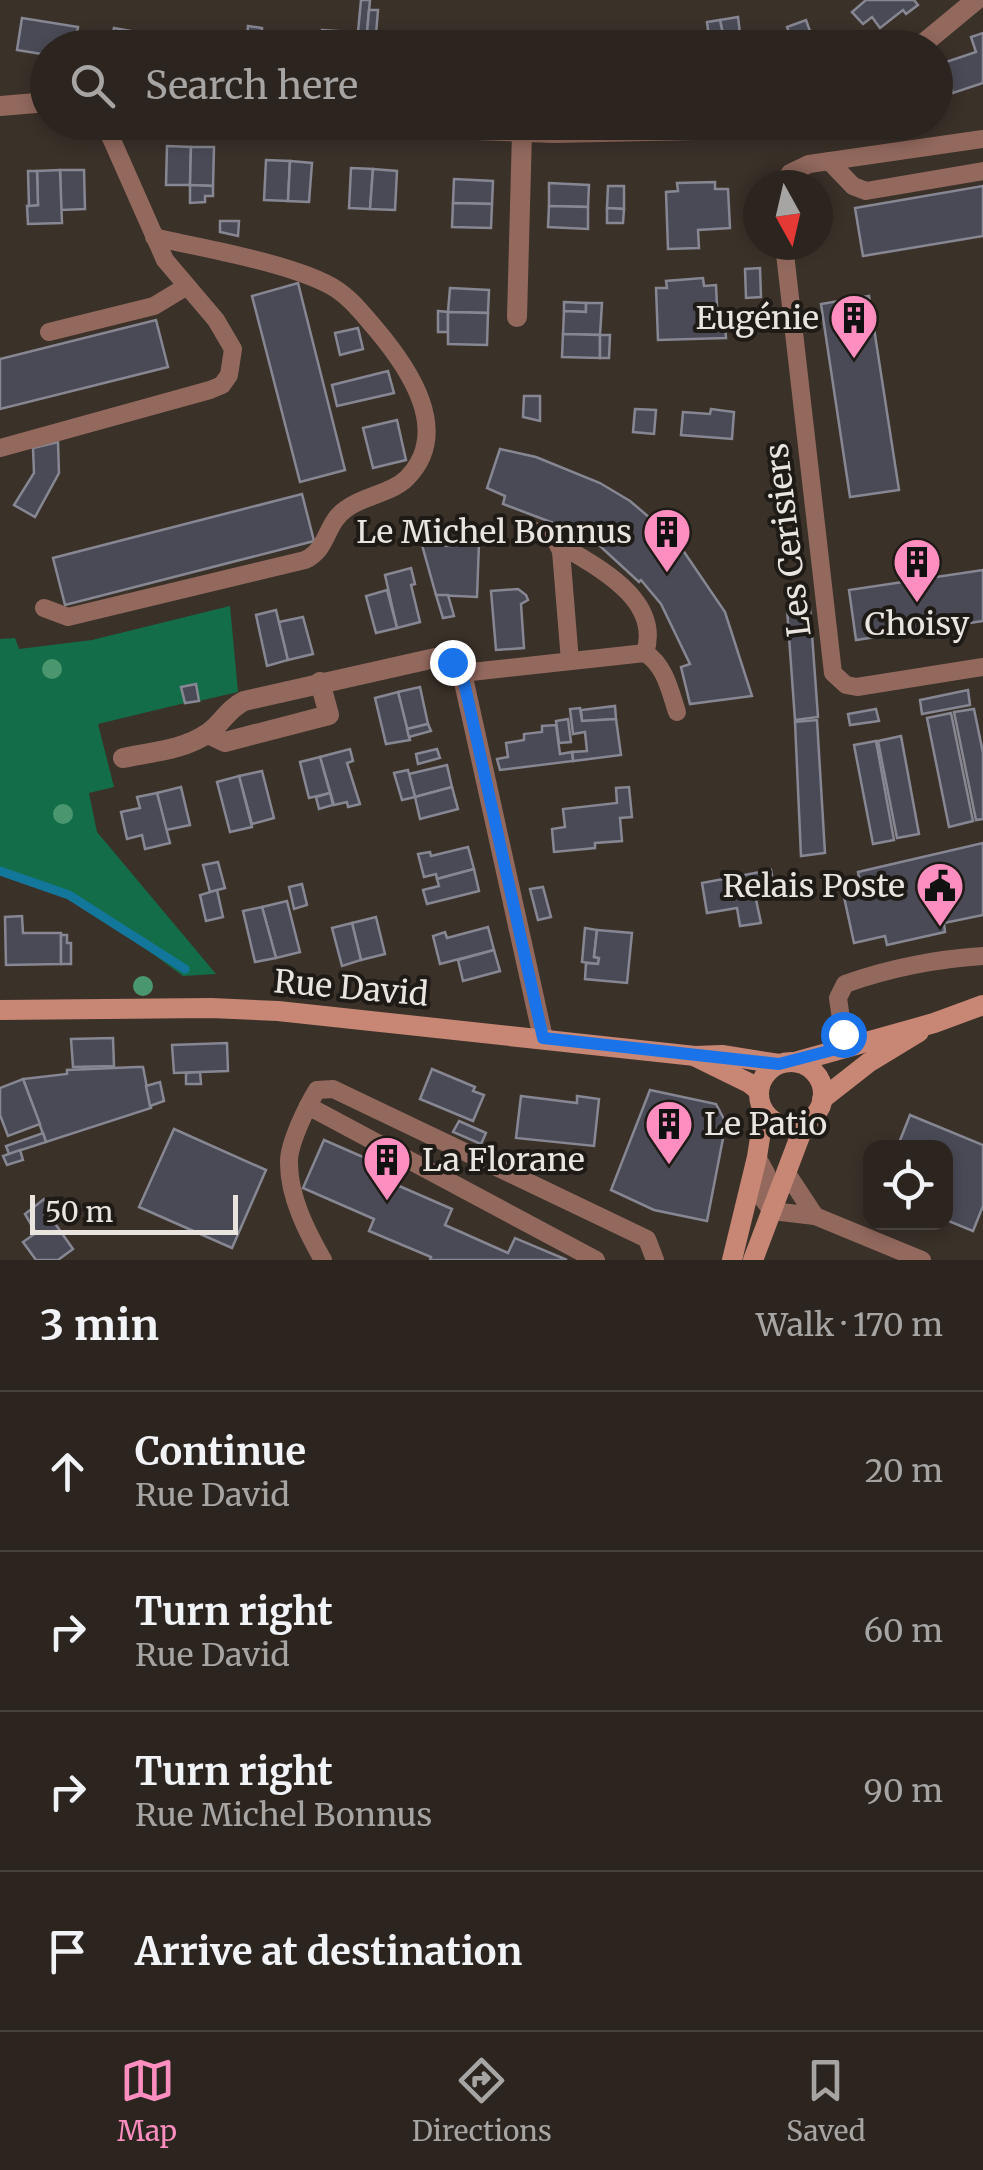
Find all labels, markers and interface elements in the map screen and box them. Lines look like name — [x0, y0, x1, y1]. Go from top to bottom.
search box — [30, 30, 953, 140]
icon: search — [65, 58, 120, 113]
text: Search here — [145, 62, 358, 109]
north arrow — [743, 170, 833, 260]
building icon: Eugénie — [828, 292, 880, 360]
place label: Eugénie — [695, 298, 819, 338]
street label: Les Cerisiers — [756, 441, 820, 639]
building icon: Le Michel Bonnus — [641, 506, 693, 574]
place label: Le Michel Bonnus — [356, 512, 632, 552]
building icon: Choisy — [891, 536, 943, 604]
place label: Choisy — [865, 604, 970, 644]
route end — [430, 640, 476, 686]
public building icon: Relais Poste — [914, 860, 966, 928]
place label: Relais Poste — [723, 866, 905, 906]
street label: Rue David — [272, 961, 430, 1015]
route start — [821, 1012, 867, 1058]
building icon: Le Patio — [643, 1098, 695, 1166]
place label: Le Patio — [704, 1104, 827, 1144]
building icon: La Florane — [361, 1134, 413, 1202]
place label: La Florane — [422, 1140, 585, 1180]
map controls — [863, 1140, 953, 1230]
button: locate — [863, 1140, 953, 1230]
scale bar — [30, 1190, 238, 1234]
text: 50 m — [45, 1194, 113, 1230]
text: 3 min — [40, 1299, 159, 1351]
text: Walk · 170 m — [756, 1305, 943, 1345]
text: Continue — [135, 1428, 306, 1475]
icon: ahead — [40, 1444, 95, 1499]
text: 20 m — [865, 1451, 943, 1491]
text: Rue David — [135, 1475, 290, 1515]
text: Turn right — [135, 1588, 333, 1635]
icon: right — [40, 1604, 95, 1659]
text: 60 m — [864, 1611, 943, 1651]
text: Rue David — [135, 1635, 290, 1675]
text: Turn right — [135, 1748, 333, 1795]
icon: right — [40, 1764, 95, 1819]
text: 90 m — [864, 1771, 943, 1811]
text: Rue Michel Bonnus — [135, 1795, 432, 1835]
icon: arrive — [40, 1924, 95, 1979]
text: Arrive at destination — [135, 1928, 522, 1975]
tab: Map — [117, 2053, 177, 2149]
tab: Directions — [412, 2053, 552, 2149]
tab: Saved — [786, 2053, 866, 2149]

